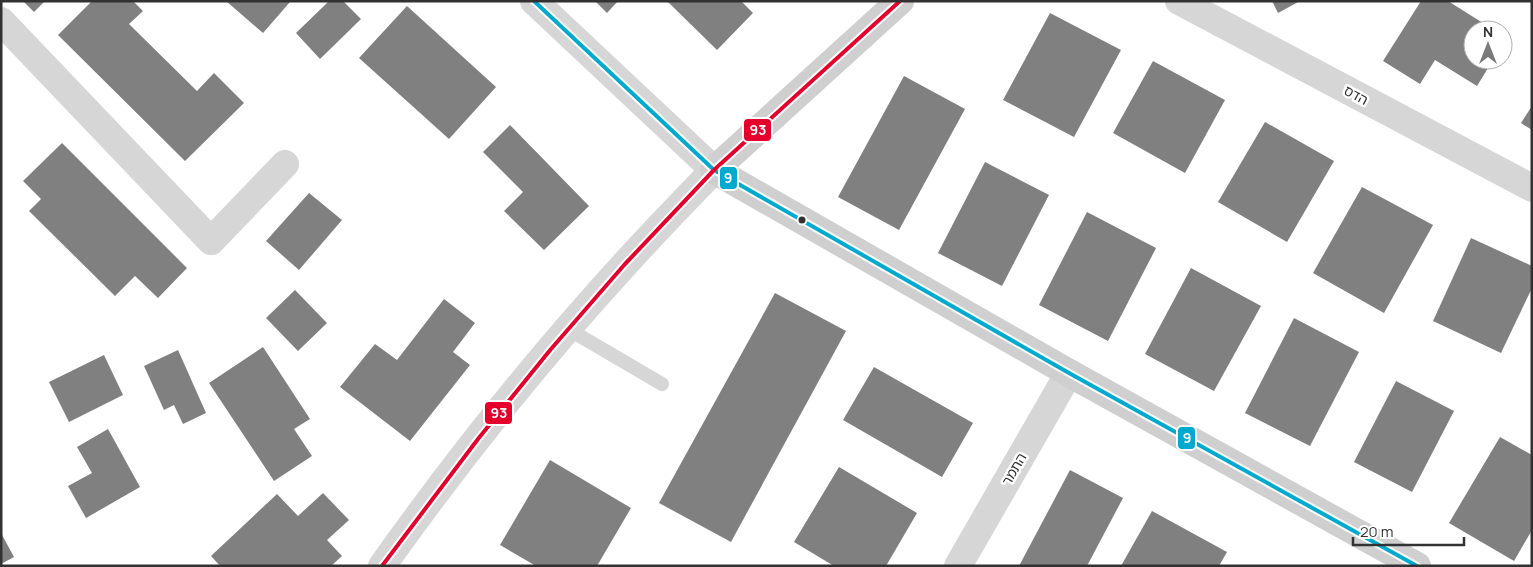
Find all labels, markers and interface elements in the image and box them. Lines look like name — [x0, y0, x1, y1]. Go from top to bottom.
north arrow — [1463, 20, 1513, 70]
text: N — [1483, 22, 1493, 41]
street label: הדס — [1341, 80, 1372, 109]
line badge: 93 — [743, 118, 772, 142]
text: 93 — [750, 120, 766, 139]
line badge: 9 — [719, 166, 738, 190]
text: 9 — [724, 168, 732, 187]
unlabelled marker — [797, 215, 807, 225]
line badge: 93 — [484, 401, 513, 425]
text: 93 — [491, 403, 507, 422]
line badge: 9 — [1177, 426, 1196, 450]
text: 9 — [1183, 428, 1191, 447]
street label: התמר — [997, 449, 1030, 488]
scale bar — [1353, 514, 1464, 546]
text: 20 m — [1360, 521, 1393, 542]

